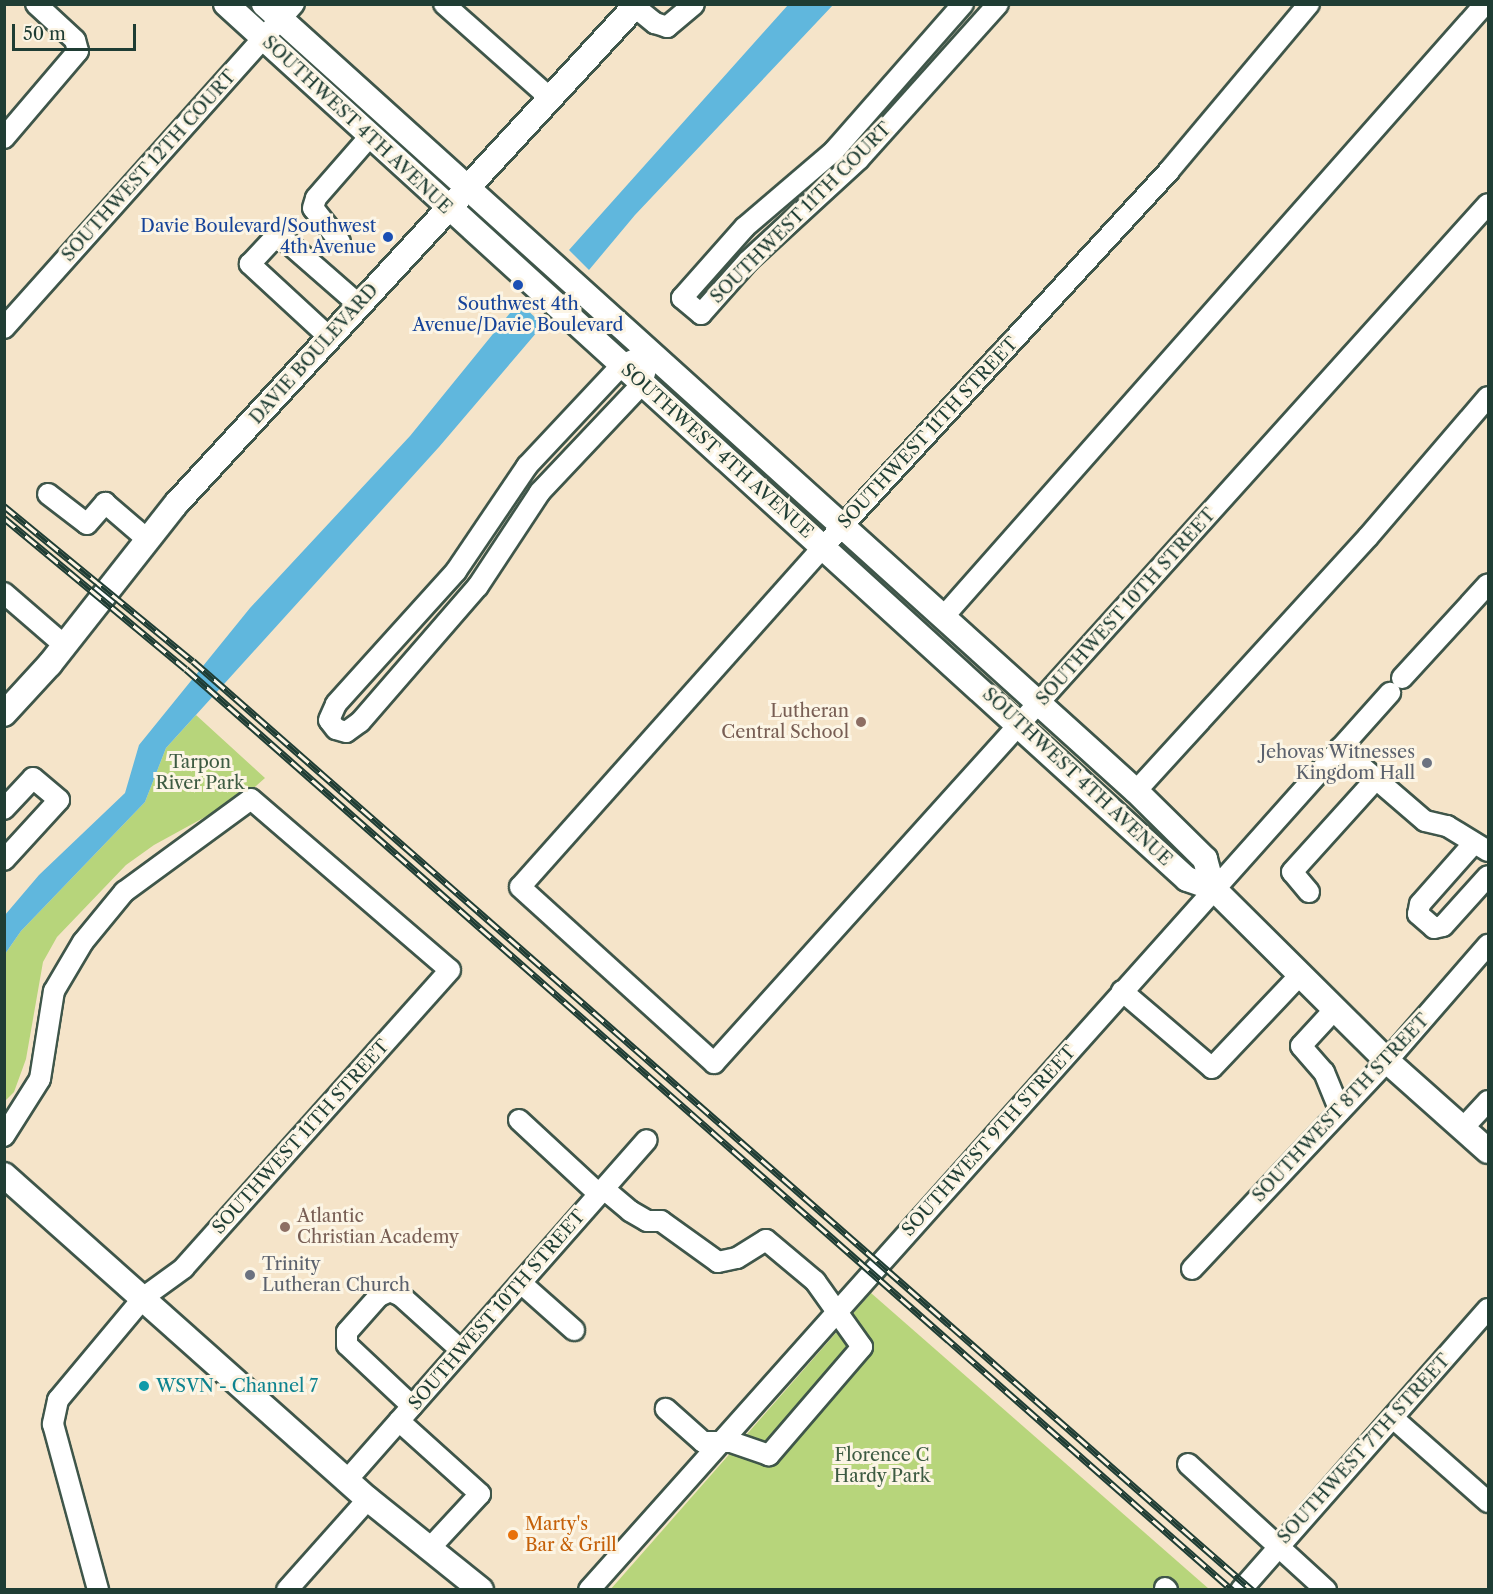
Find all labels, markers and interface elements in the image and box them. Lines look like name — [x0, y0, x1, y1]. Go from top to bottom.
scale bar — [15, 12, 140, 50]
text: 50 m — [23, 23, 66, 45]
street label: SOUTHWEST 4TH AVENUE — [257, 31, 457, 219]
street label: SOUTHWEST 12TH COURT — [57, 66, 241, 266]
street label: SOUTHWEST 11TH COURT — [706, 118, 896, 308]
place label: Davie Boulevard/Southwest 4th Avenue — [140, 216, 376, 258]
marker: Davie Boulevard/Southwest 4th Avenue — [381, 230, 395, 244]
marker: Southwest 4th Avenue/Davie Boulevard — [511, 278, 525, 292]
street label: DAVIE BOULEVARD — [245, 279, 383, 429]
place label: Southwest 4th Avenue/Davie Boulevard — [413, 294, 623, 336]
street label: SOUTHWEST 11TH STREET — [833, 333, 1023, 533]
street label: SOUTHWEST 4TH AVENUE — [616, 359, 818, 543]
street label: SOUTHWEST 10TH STREET — [1032, 504, 1220, 710]
street label: SOUTHWEST 4TH AVENUE — [977, 683, 1177, 871]
place label: Lutheran Central School — [721, 701, 849, 744]
marker: Lutheran Central School — [854, 715, 868, 729]
place label: Jehovas Witnesses Kingdom Hall — [1259, 742, 1415, 784]
park label: Tarpon River Park — [155, 752, 245, 795]
marker: Jehovas Witnesses Kingdom Hall — [1420, 756, 1434, 770]
street label: SOUTHWEST 8TH STREET — [1248, 1009, 1434, 1207]
street label: SOUTHWEST 11TH STREET — [208, 1035, 394, 1239]
street label: SOUTHWEST 9TH STREET — [897, 1041, 1081, 1241]
place label: Atlantic Christian Academy — [297, 1206, 460, 1248]
street label: SOUTHWEST 10TH STREET — [404, 1206, 590, 1414]
marker: Atlantic Christian Academy — [278, 1220, 292, 1234]
place label: Trinity Lutheran Church — [262, 1254, 410, 1296]
marker: Trinity Lutheran Church — [243, 1268, 257, 1282]
street label: SOUTHWEST 7TH STREET — [1273, 1350, 1455, 1548]
place label: WSVN - Channel 7 — [156, 1375, 318, 1397]
marker: WSVN - Channel 7 — [137, 1379, 151, 1393]
park label: Florence C Hardy Park — [834, 1445, 930, 1488]
place label: Marty's Bar & Grill — [525, 1514, 617, 1556]
marker: Marty's Bar & Grill — [506, 1528, 520, 1542]

